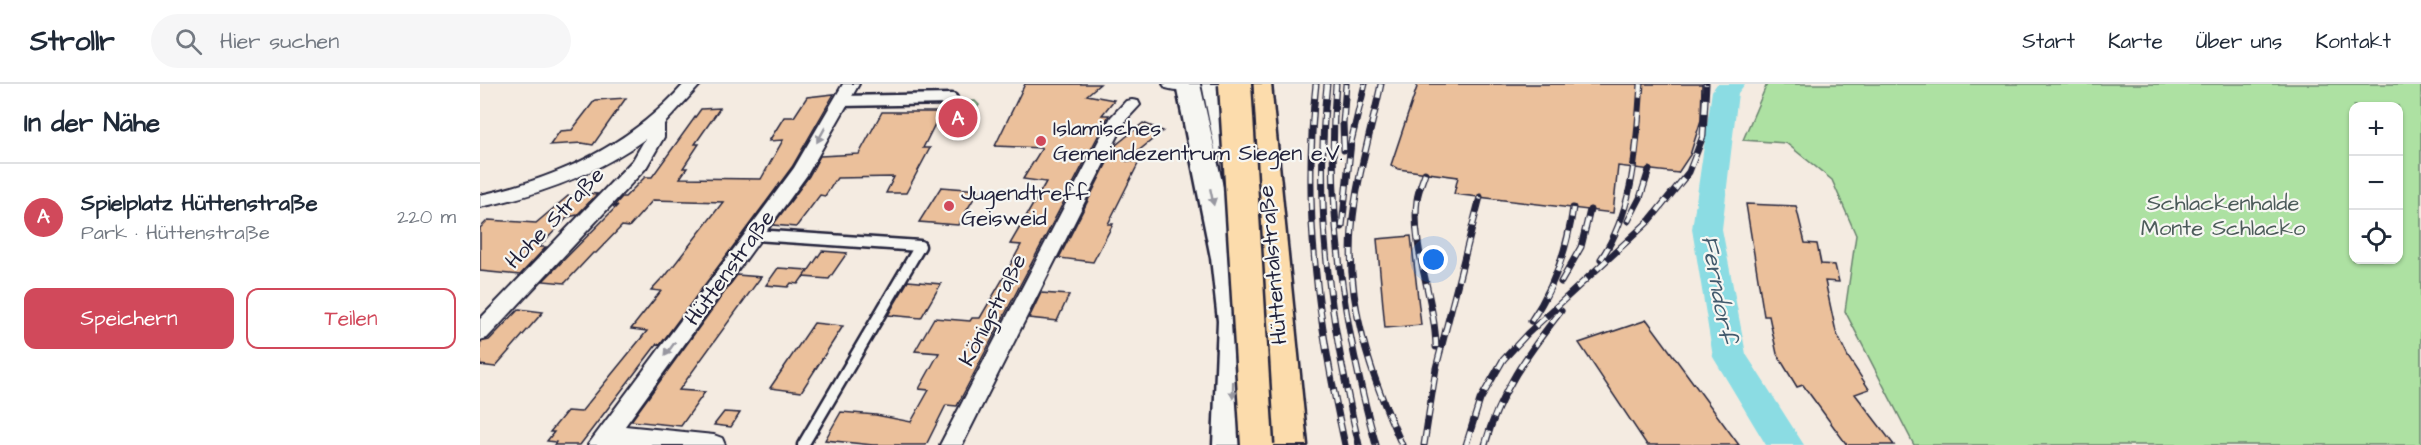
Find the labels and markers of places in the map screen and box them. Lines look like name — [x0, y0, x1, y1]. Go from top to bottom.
pin: A — [938, 96, 978, 141]
place label: Islamisches Gemeindezentrum Siegen e.V. — [1053, 113, 1343, 170]
marker: Islamisches Gemeindezentrum Siegen e.V. — [1034, 134, 1048, 148]
place label: Jugendtreff Geisweid — [961, 178, 1089, 234]
marker: Jugendtreff Geisweid — [942, 199, 956, 213]

